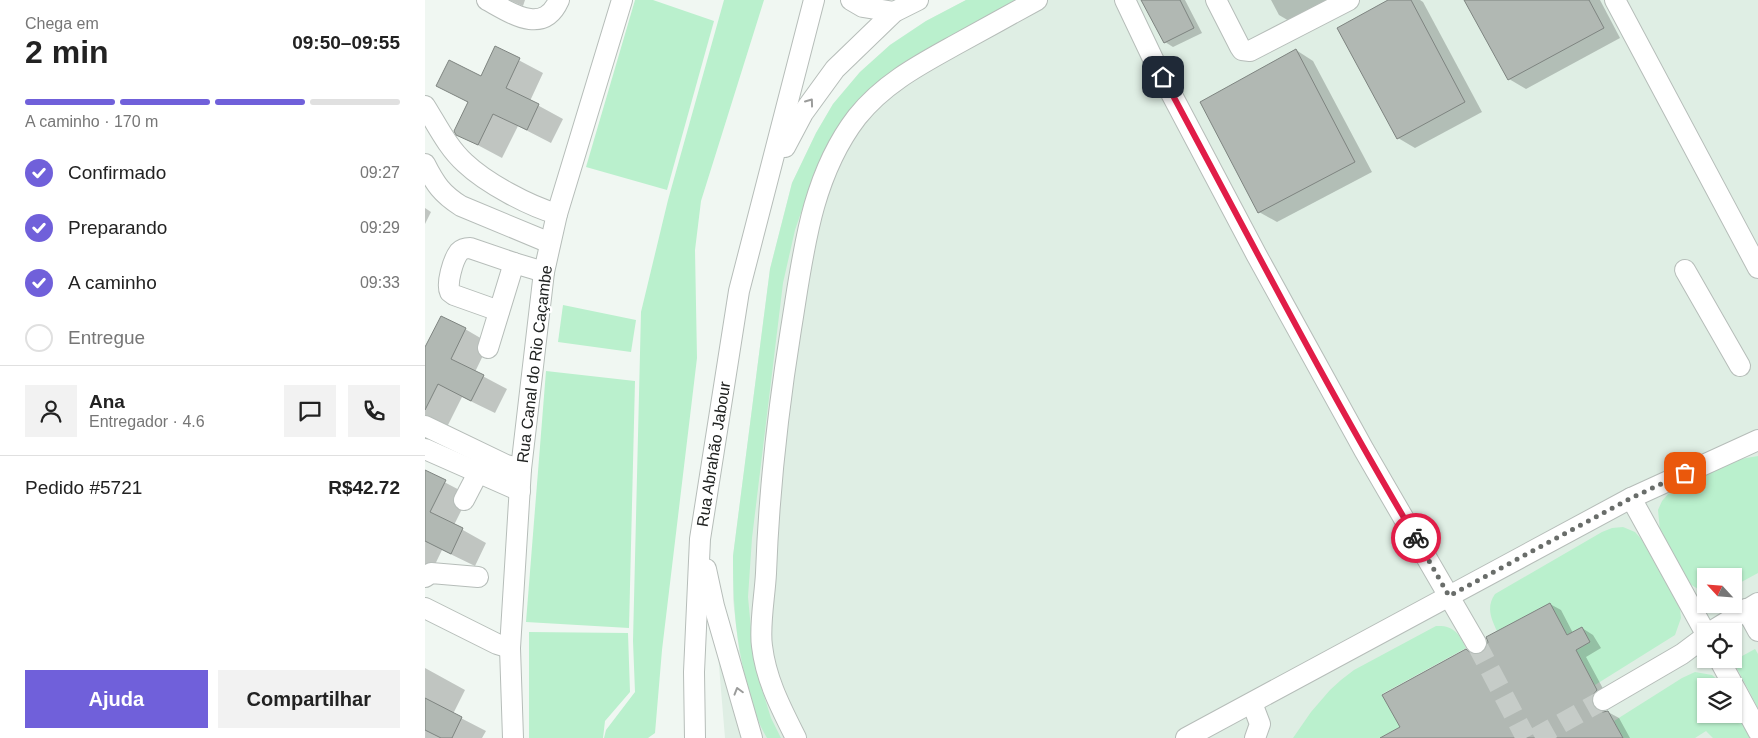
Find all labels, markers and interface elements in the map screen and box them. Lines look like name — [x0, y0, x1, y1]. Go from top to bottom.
text: Chega em — [25, 15, 99, 32]
text: 09:50–09:55 — [292, 32, 400, 53]
text: 2 min — [25, 34, 109, 70]
pin — [1142, 56, 1184, 98]
icon: home — [1149, 63, 1177, 91]
one-way arrow — [805, 99, 813, 108]
text: A caminho · 170 m — [25, 113, 158, 130]
icon: check — [25, 159, 53, 187]
text: Confirmado — [68, 162, 166, 183]
text: 09:27 — [360, 164, 400, 181]
icon: check — [25, 214, 53, 242]
text: Preparando — [68, 217, 167, 238]
text: 09:29 — [360, 219, 400, 236]
street label: Rua Canal do Rio Caçambe — [514, 264, 555, 464]
icon: check — [25, 269, 53, 297]
text: A caminho — [68, 272, 157, 293]
text: 09:33 — [360, 274, 400, 291]
text: Entregue — [68, 327, 145, 348]
street label: Rua Abrahão Jabour — [694, 380, 733, 528]
button: person — [25, 385, 77, 437]
button: chat — [284, 385, 336, 437]
button: phone — [348, 385, 400, 437]
text: Ana — [89, 391, 125, 412]
text: Entregador · 4.6 — [89, 413, 205, 430]
pin — [1664, 452, 1706, 494]
icon: bag — [1671, 459, 1699, 487]
text: Pedido #5721 — [25, 477, 142, 498]
text: R$42.72 — [328, 477, 400, 498]
courier — [1391, 513, 1441, 563]
icon: bike — [1402, 524, 1430, 552]
north arrow — [1697, 568, 1743, 612]
map controls — [1697, 568, 1742, 723]
button: locate — [1697, 623, 1742, 668]
button: Ajuda — [25, 670, 208, 728]
button: Compartilhar — [218, 670, 400, 728]
button: layers — [1697, 678, 1742, 723]
one-way arrow — [733, 688, 743, 696]

